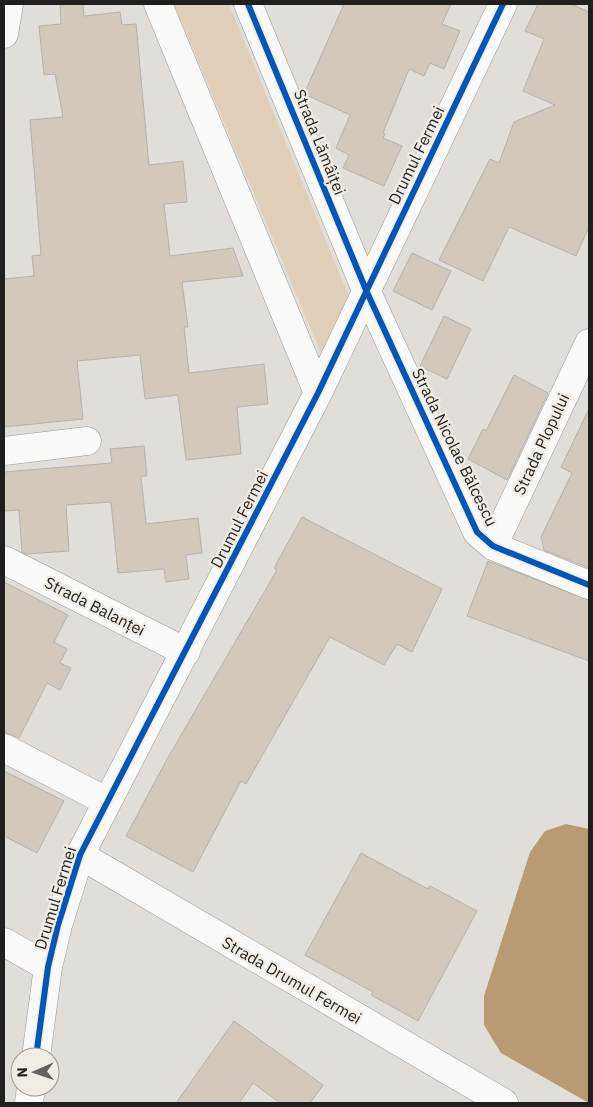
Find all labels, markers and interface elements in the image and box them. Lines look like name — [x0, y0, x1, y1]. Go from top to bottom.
street label: Strada Lămâiței — [289, 86, 350, 198]
street label: Drumul Fermei — [384, 103, 448, 207]
street label: Strada Nicolae Bălcescu — [408, 365, 502, 529]
street label: Strada Plopului — [509, 390, 573, 498]
street label: Drumul Fermei — [206, 467, 272, 571]
street label: Strada Balanței — [41, 572, 149, 641]
street label: Drumul Fermei — [30, 844, 80, 952]
street label: Strada Drumul Fermei — [219, 932, 365, 1028]
north arrow — [10, 1047, 60, 1097]
text: N — [13, 1067, 31, 1078]

